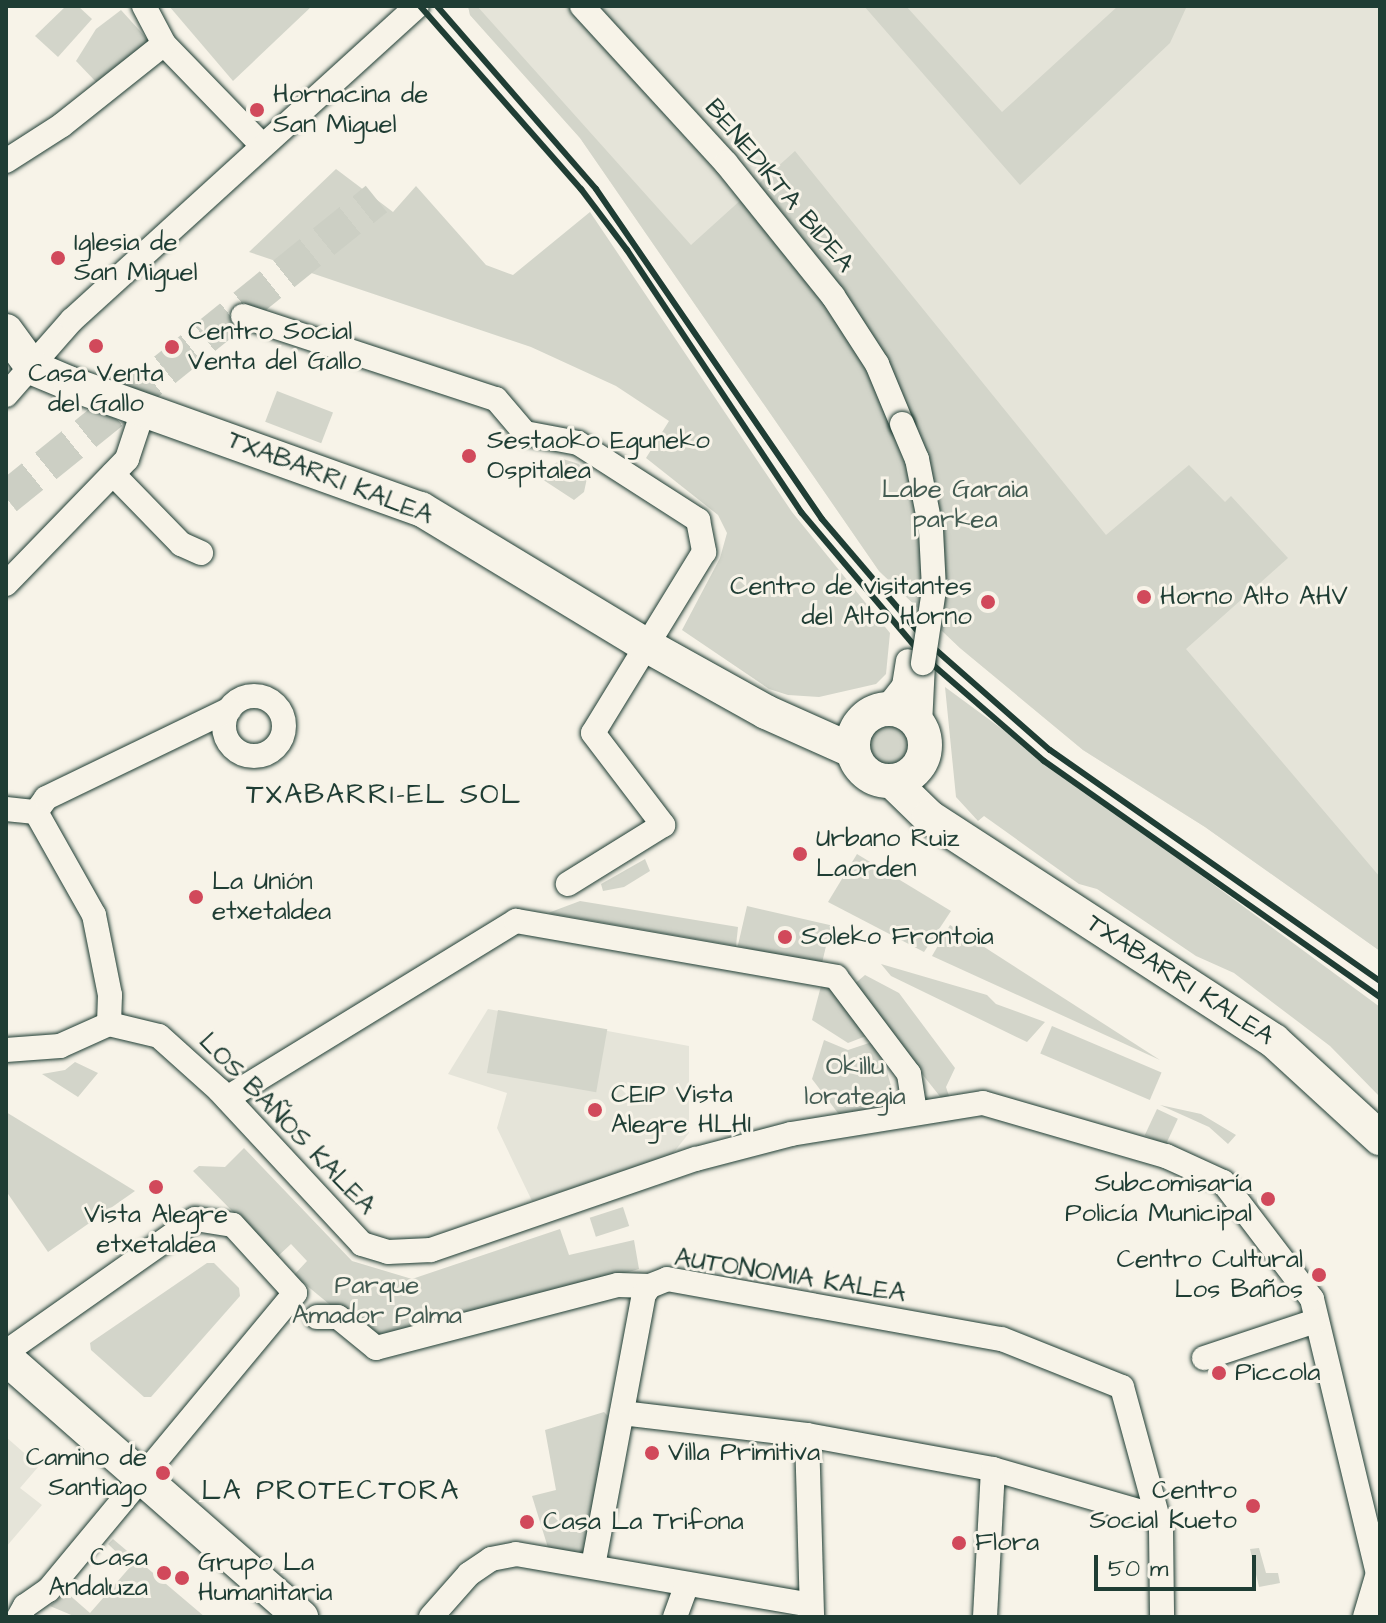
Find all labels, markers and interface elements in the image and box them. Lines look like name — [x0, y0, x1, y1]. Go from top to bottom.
place label: Hornacina de San Miguel — [273, 79, 428, 140]
street label: BENEDIKTA BIDEA — [697, 93, 861, 279]
marker: Hornacina de San Miguel — [248, 101, 266, 119]
place label: Iglesia de San Miguel — [74, 227, 198, 288]
marker: Iglesia de San Miguel — [49, 249, 67, 267]
place label: Centro Social Venta del Gallo — [188, 316, 361, 378]
marker: Casa Venta del Gallo — [87, 337, 105, 355]
marker: Centro Social Venta del Gallo — [163, 338, 181, 356]
place label: Casa Venta del Gallo — [28, 358, 164, 420]
street label: TXABARRI KALEA — [223, 424, 437, 532]
place label: Sestaoko Eguneko Ospitalea — [487, 425, 710, 486]
marker: Sestaoko Eguneko Ospitalea — [458, 445, 480, 467]
park label: Labe Garaia parkea — [882, 474, 1028, 536]
place label: Centro de visitantes del Alto Horno — [730, 571, 972, 632]
place label: Horno Alto AHV — [1160, 581, 1348, 613]
marker: Horno Alto AHV — [1135, 588, 1153, 606]
marker: Centro de visitantes del Alto Horno — [979, 593, 997, 611]
district label: TXABARRI-EL SOL — [246, 778, 522, 812]
place label: Urbano Ruiz Laorden — [816, 823, 959, 884]
marker: Urbano Ruiz Laorden — [791, 845, 809, 863]
place label: La Unión etxetaldea — [212, 866, 331, 928]
marker: La Unión etxetaldea — [187, 888, 205, 906]
street label: TXABARRI KALEA — [1080, 908, 1280, 1052]
place label: Soleko Frontoia — [801, 921, 994, 953]
marker: Soleko Frontoia — [776, 928, 794, 946]
street label: LOS BAÑOS KALEA — [192, 1026, 382, 1222]
park label: Okillu lorategia — [804, 1051, 906, 1112]
place label: CEIP Vista Alegre HLHI — [611, 1079, 751, 1140]
marker: CEIP Vista Alegre HLHI — [586, 1101, 604, 1119]
place label: Subcomisaría Policía Municipal — [1065, 1168, 1252, 1230]
marker: Vista Alegre etxetaldea — [147, 1178, 165, 1196]
marker: Subcomisaría Policía Municipal — [1259, 1190, 1277, 1208]
place label: Vista Alegre etxetaldea — [84, 1199, 228, 1260]
street label: AUTONOMIA KALEA — [672, 1242, 908, 1310]
place label: Centro Cultural Los Baños — [1117, 1244, 1303, 1306]
marker: Centro Cultural Los Baños — [1310, 1266, 1328, 1284]
park label: Parque Amador Palma — [292, 1270, 462, 1332]
place label: Piccola — [1235, 1357, 1320, 1389]
marker: Piccola — [1210, 1364, 1228, 1382]
place label: Villa Primitiva — [668, 1437, 820, 1469]
place label: Camino de Santiago — [26, 1442, 147, 1504]
marker: Villa Primitiva — [643, 1444, 661, 1462]
marker: Camino de Santiago — [154, 1464, 172, 1482]
district label: LA PROTECTORA — [201, 1474, 461, 1508]
place label: Centro Social Kueto — [1089, 1475, 1237, 1536]
marker: Centro Social Kueto — [1244, 1497, 1262, 1515]
place label: Casa La Trifona — [543, 1506, 744, 1538]
marker: Casa La Trifona — [518, 1513, 536, 1531]
place label: Flora — [975, 1527, 1039, 1559]
marker: Flora — [950, 1534, 968, 1552]
scale bar — [1098, 1539, 1260, 1589]
place label: Casa Andaluza — [48, 1542, 148, 1604]
place label: Grupo La Humanitaria — [198, 1547, 333, 1608]
text: 50 m — [1108, 1552, 1168, 1586]
marker: Casa Andaluza — [155, 1564, 173, 1582]
marker: Grupo La Humanitaria — [173, 1569, 191, 1587]

